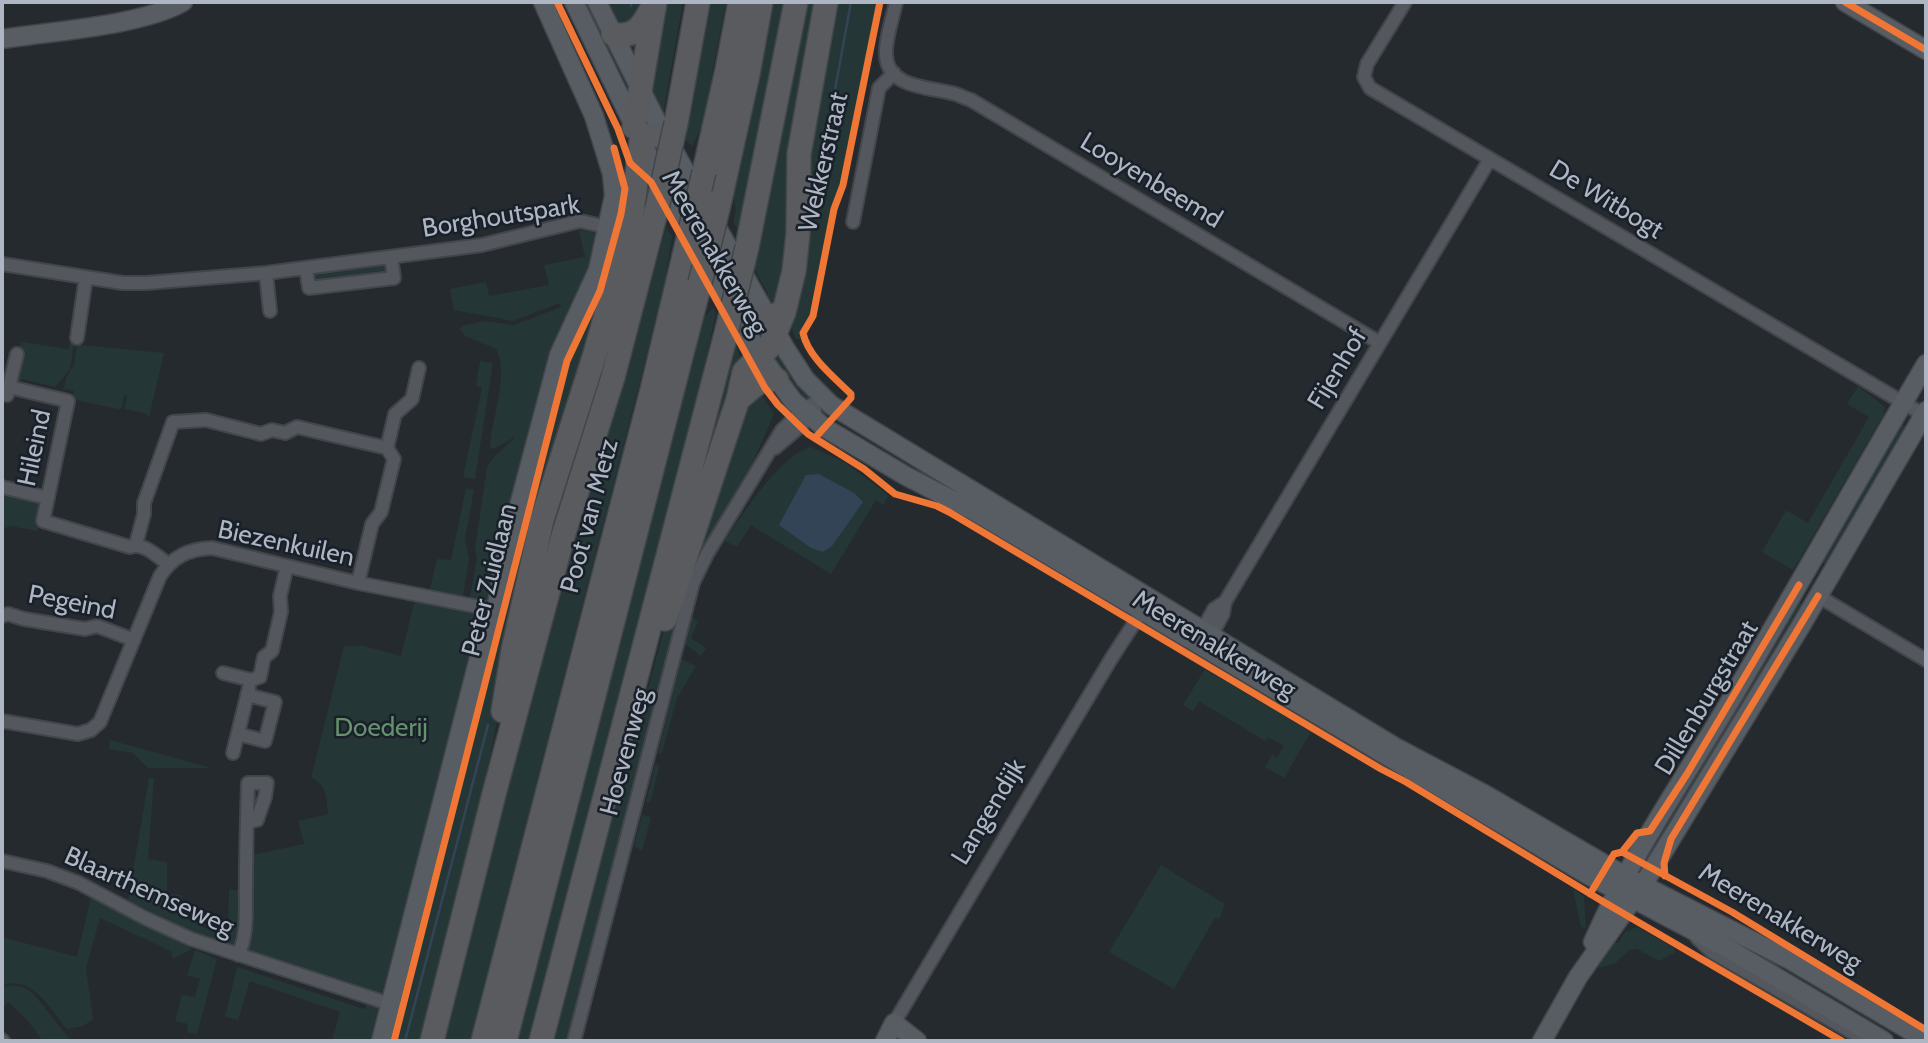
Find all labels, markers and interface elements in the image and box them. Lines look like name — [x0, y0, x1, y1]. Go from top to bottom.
street label: Wekkerstraat — [793, 89, 855, 235]
street label: Looyenbeemd — [1074, 126, 1228, 236]
street label: De Witbogt — [1543, 154, 1669, 246]
street label: Meerenakkerweg — [654, 165, 774, 341]
street label: Borghoutspark — [420, 189, 582, 245]
street label: Fijenhof — [1302, 323, 1374, 415]
street label: Hileind — [12, 407, 58, 489]
street label: Poot van Metz — [554, 436, 626, 596]
street label: Peter Zuidlaan — [456, 500, 524, 660]
street label: Biezenkuilen — [215, 514, 357, 574]
street label: Pegeind — [26, 579, 118, 627]
street label: Meerenakkerweg — [1127, 584, 1301, 706]
street label: Dillenburgstraat — [1649, 615, 1765, 781]
street label: Hoevenweg — [594, 685, 658, 819]
park label: Doederij — [334, 712, 428, 744]
street label: Langendijk — [945, 753, 1033, 871]
street label: Blaarthemseweg — [59, 841, 239, 943]
street label: Meerenakkerweg — [1693, 857, 1867, 979]

